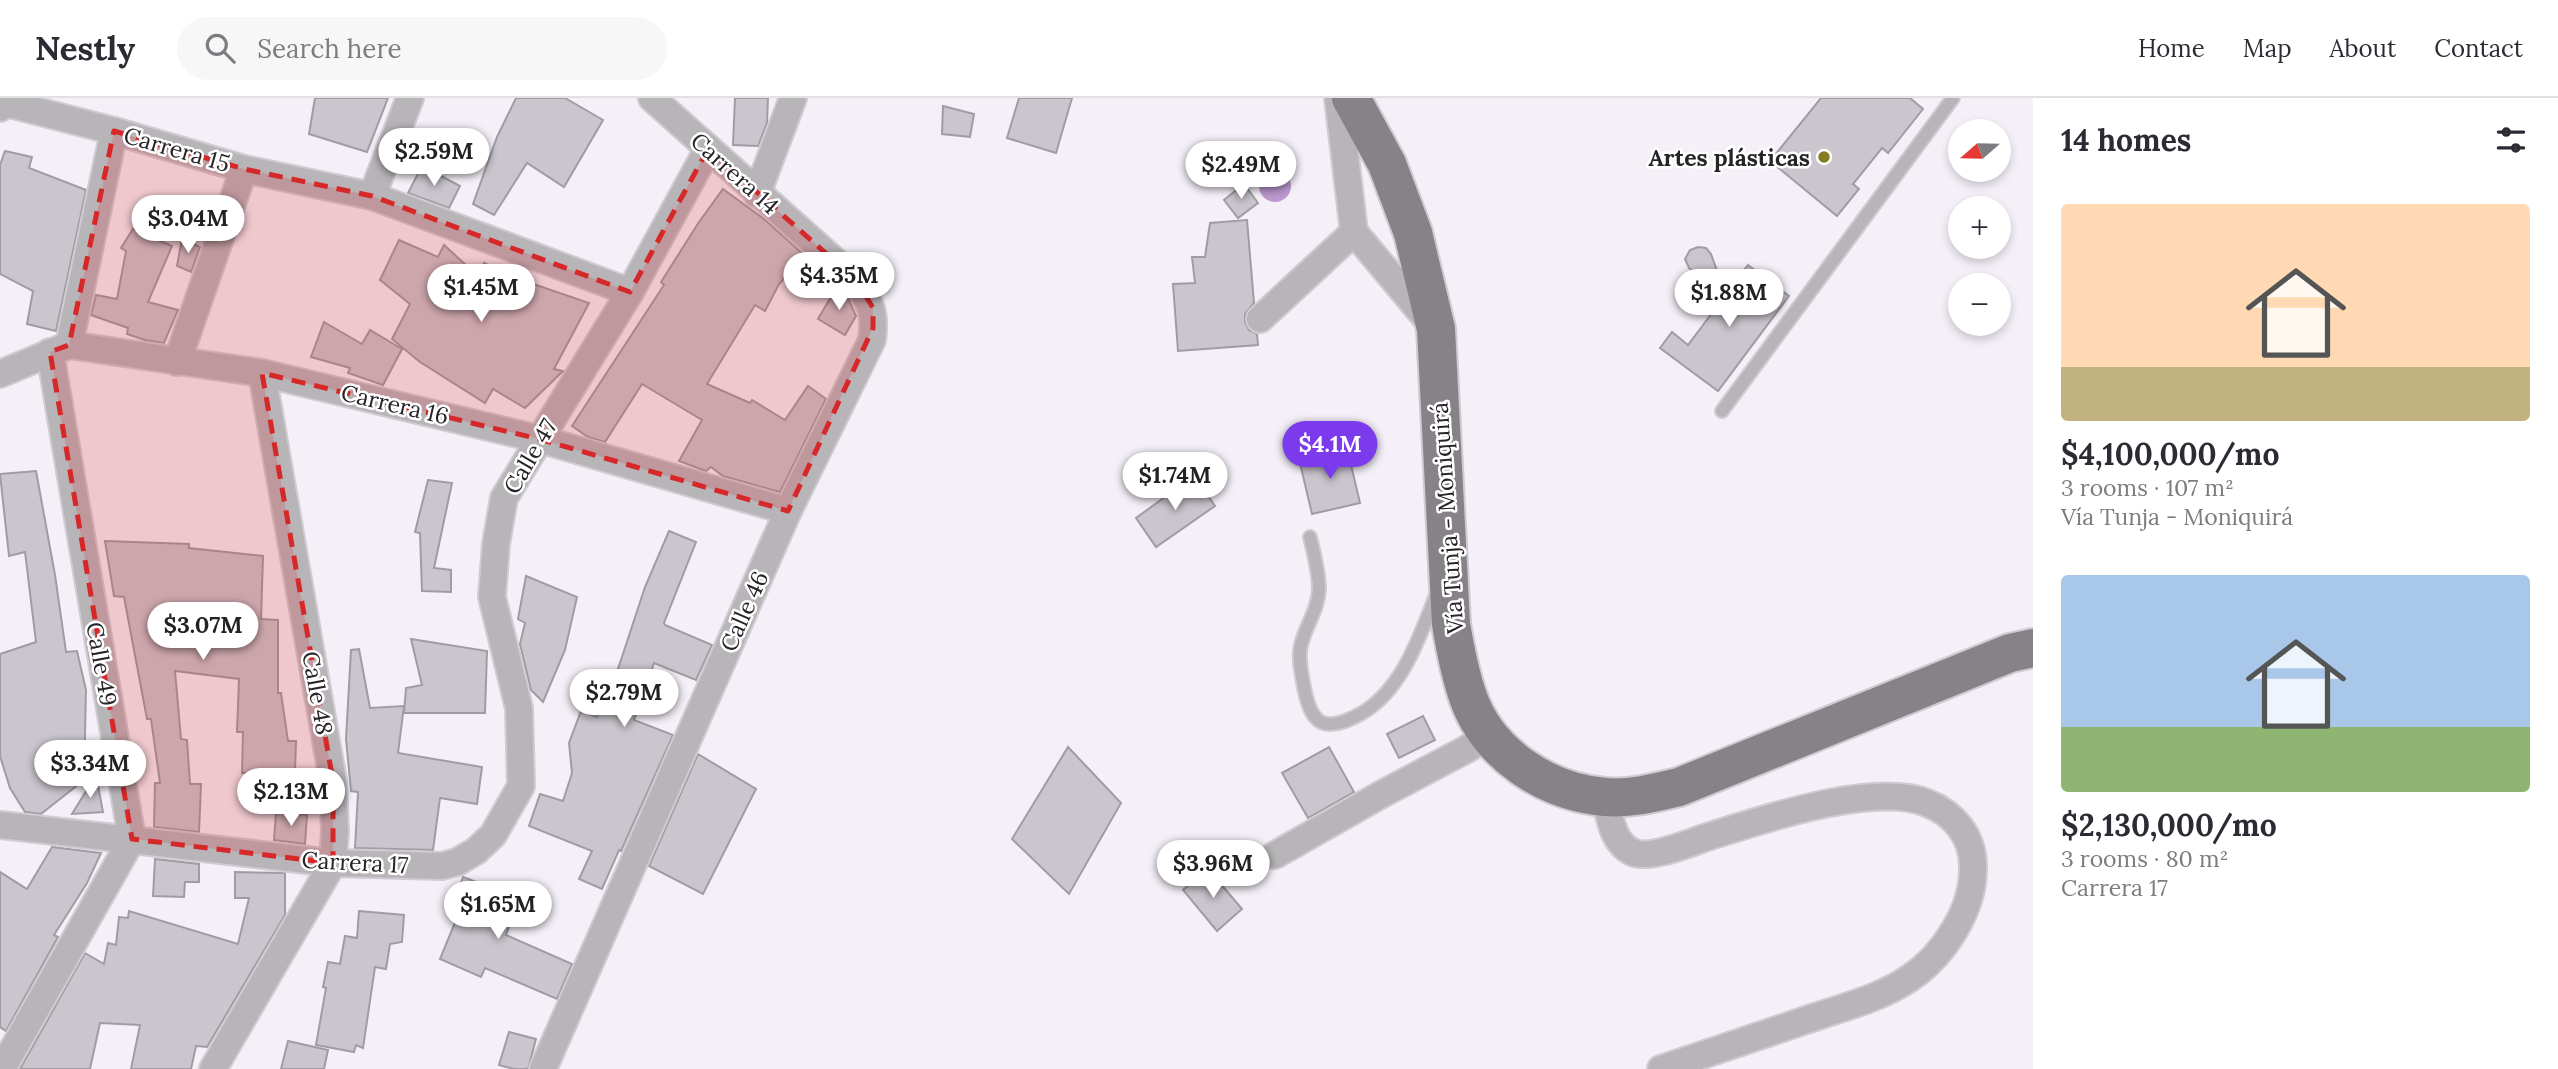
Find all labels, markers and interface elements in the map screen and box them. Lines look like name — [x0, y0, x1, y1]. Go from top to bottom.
search box — [177, 17, 667, 80]
text: Nestly — [35, 27, 135, 69]
icon: search — [201, 29, 239, 67]
text: Search here — [257, 32, 402, 65]
text: Home — [2138, 33, 2205, 64]
text: Map — [2243, 33, 2292, 64]
text: About — [2330, 33, 2396, 64]
text: Contact — [2434, 33, 2523, 64]
north arrow — [1948, 119, 2011, 182]
map controls — [1948, 119, 2011, 336]
street label: Carrera 15 — [121, 120, 233, 178]
text: 14 homes — [2061, 121, 2191, 159]
icon: filters — [2492, 121, 2530, 159]
street label: Carrera 14 — [685, 126, 785, 220]
pin: $2.59M — [377, 129, 491, 188]
text: $2.59M — [394, 136, 474, 165]
pin: $2.49M — [1184, 141, 1298, 201]
place label: Artes plásticas — [1648, 143, 1810, 172]
text: $2.49M — [1201, 149, 1281, 178]
marker: Artes plásticas — [1816, 149, 1832, 165]
pin: $3.04M — [131, 195, 245, 255]
button: + — [1948, 196, 2011, 259]
text: $3.04M — [148, 203, 228, 232]
icon: home — [2233, 250, 2359, 376]
pin: $4.35M — [782, 252, 896, 312]
text: $4.35M — [799, 260, 879, 289]
pin: $1.45M — [424, 264, 538, 324]
pin: $1.88M — [1672, 270, 1786, 329]
text: $1.45M — [443, 272, 519, 301]
button: − — [1948, 273, 2011, 336]
text: $1.88M — [1691, 277, 1767, 306]
street label: Carrera 16 — [338, 378, 452, 430]
street label: Vía Tunja - Moniquirá — [1424, 401, 1470, 636]
street label: Calle 47 — [497, 413, 563, 499]
pin: $4.1M — [1281, 422, 1379, 481]
text: $4.1M — [1298, 429, 1362, 458]
text: $4,100,000/mo — [2061, 435, 2279, 473]
pin: $1.74M — [1118, 452, 1232, 512]
text: $1.74M — [1139, 460, 1211, 489]
text: 3 rooms · 107 m² — [2061, 473, 2234, 502]
text: Vía Tunja - Moniquirá — [2061, 502, 2293, 531]
street label: Calle 46 — [714, 566, 774, 656]
pin: $3.07M — [146, 602, 260, 662]
text: $3.07M — [163, 610, 243, 639]
street label: Calle 49 — [80, 620, 124, 708]
icon: home — [2233, 621, 2359, 747]
street label: Calle 48 — [296, 649, 340, 737]
pin: $2.79M — [567, 670, 681, 729]
text: $2.79M — [586, 677, 662, 706]
pin: $3.34M — [33, 740, 147, 800]
text: $3.34M — [50, 748, 130, 777]
pin: $2.13M — [234, 768, 348, 828]
text: $2.13M — [253, 776, 329, 805]
text: $2,130,000/mo — [2061, 806, 2277, 844]
pin: $3.96M — [1156, 840, 1270, 900]
text: 3 rooms · 80 m² — [2061, 844, 2228, 873]
street label: Carrera 17 — [301, 845, 410, 879]
text: $3.96M — [1173, 848, 1253, 877]
text: Carrera 17 — [2061, 873, 2168, 902]
pin: $1.65M — [441, 882, 555, 941]
text: $1.65M — [460, 889, 536, 918]

